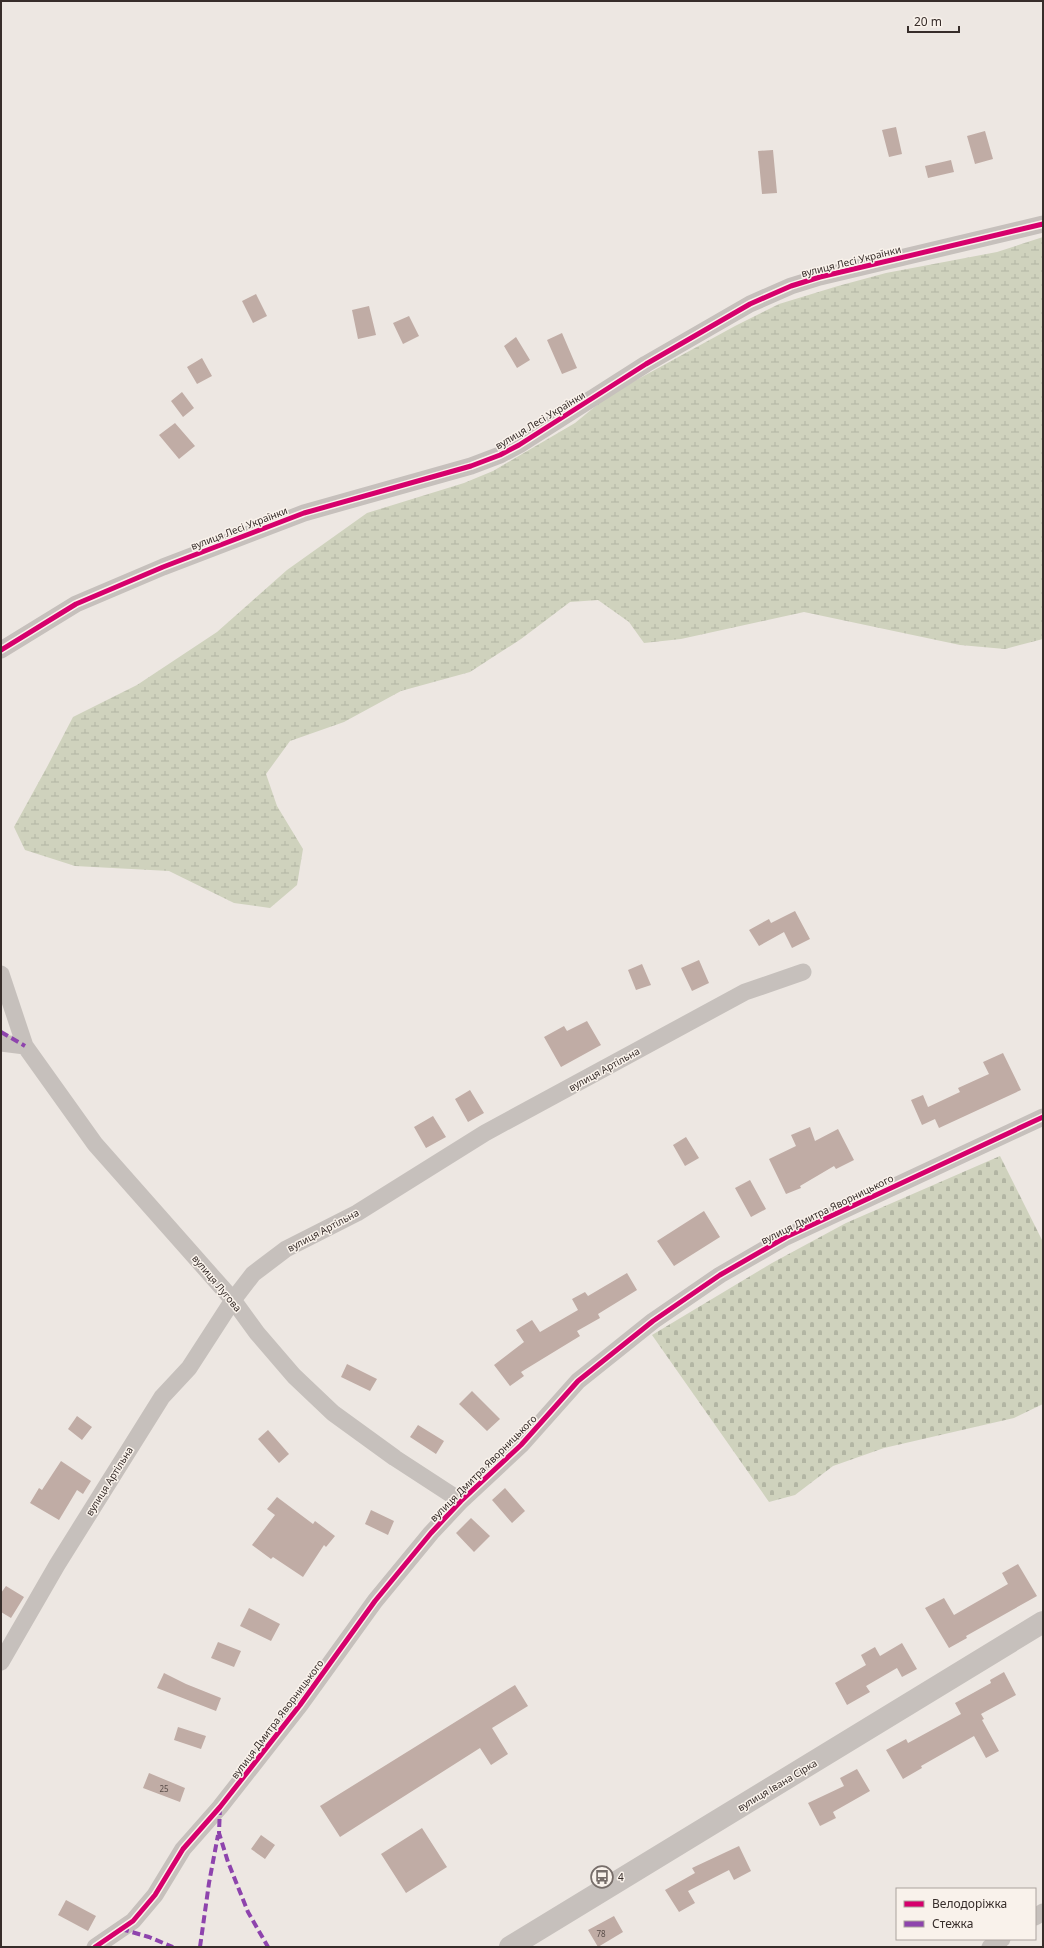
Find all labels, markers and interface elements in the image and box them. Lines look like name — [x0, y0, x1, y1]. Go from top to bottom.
scale bar — [908, 8, 959, 34]
text: 20 m — [914, 13, 942, 30]
street label: вулиця Лесі Українки — [800, 242, 902, 280]
street label: вулиця Лесі Українки — [492, 388, 588, 452]
street label: вулиця Лесі Українки — [189, 503, 289, 553]
street label: вулиця Артільна — [566, 1044, 642, 1094]
street label: вулиця Дмитра Яворницького — [758, 1171, 896, 1247]
street label: вулиця Артільна — [285, 1205, 361, 1255]
street label: вулиця Лугова — [189, 1252, 245, 1314]
street label: вулиця Дмитра Яворницького — [426, 1411, 540, 1525]
street label: вулиця Артільна — [82, 1444, 136, 1518]
street label: вулиця Дмитра Яворницького — [227, 1656, 327, 1782]
street label: вулиця Івана Сірка — [734, 1756, 820, 1814]
house number: 25 — [159, 1783, 169, 1794]
bus stop icon: 4 — [589, 1864, 615, 1890]
place label: 4 — [618, 1870, 624, 1884]
legend — [896, 1888, 1036, 1940]
text: Велодоріжка — [932, 1895, 1007, 1912]
text: Стежка — [932, 1915, 973, 1932]
house number: 78 — [596, 1928, 606, 1939]

